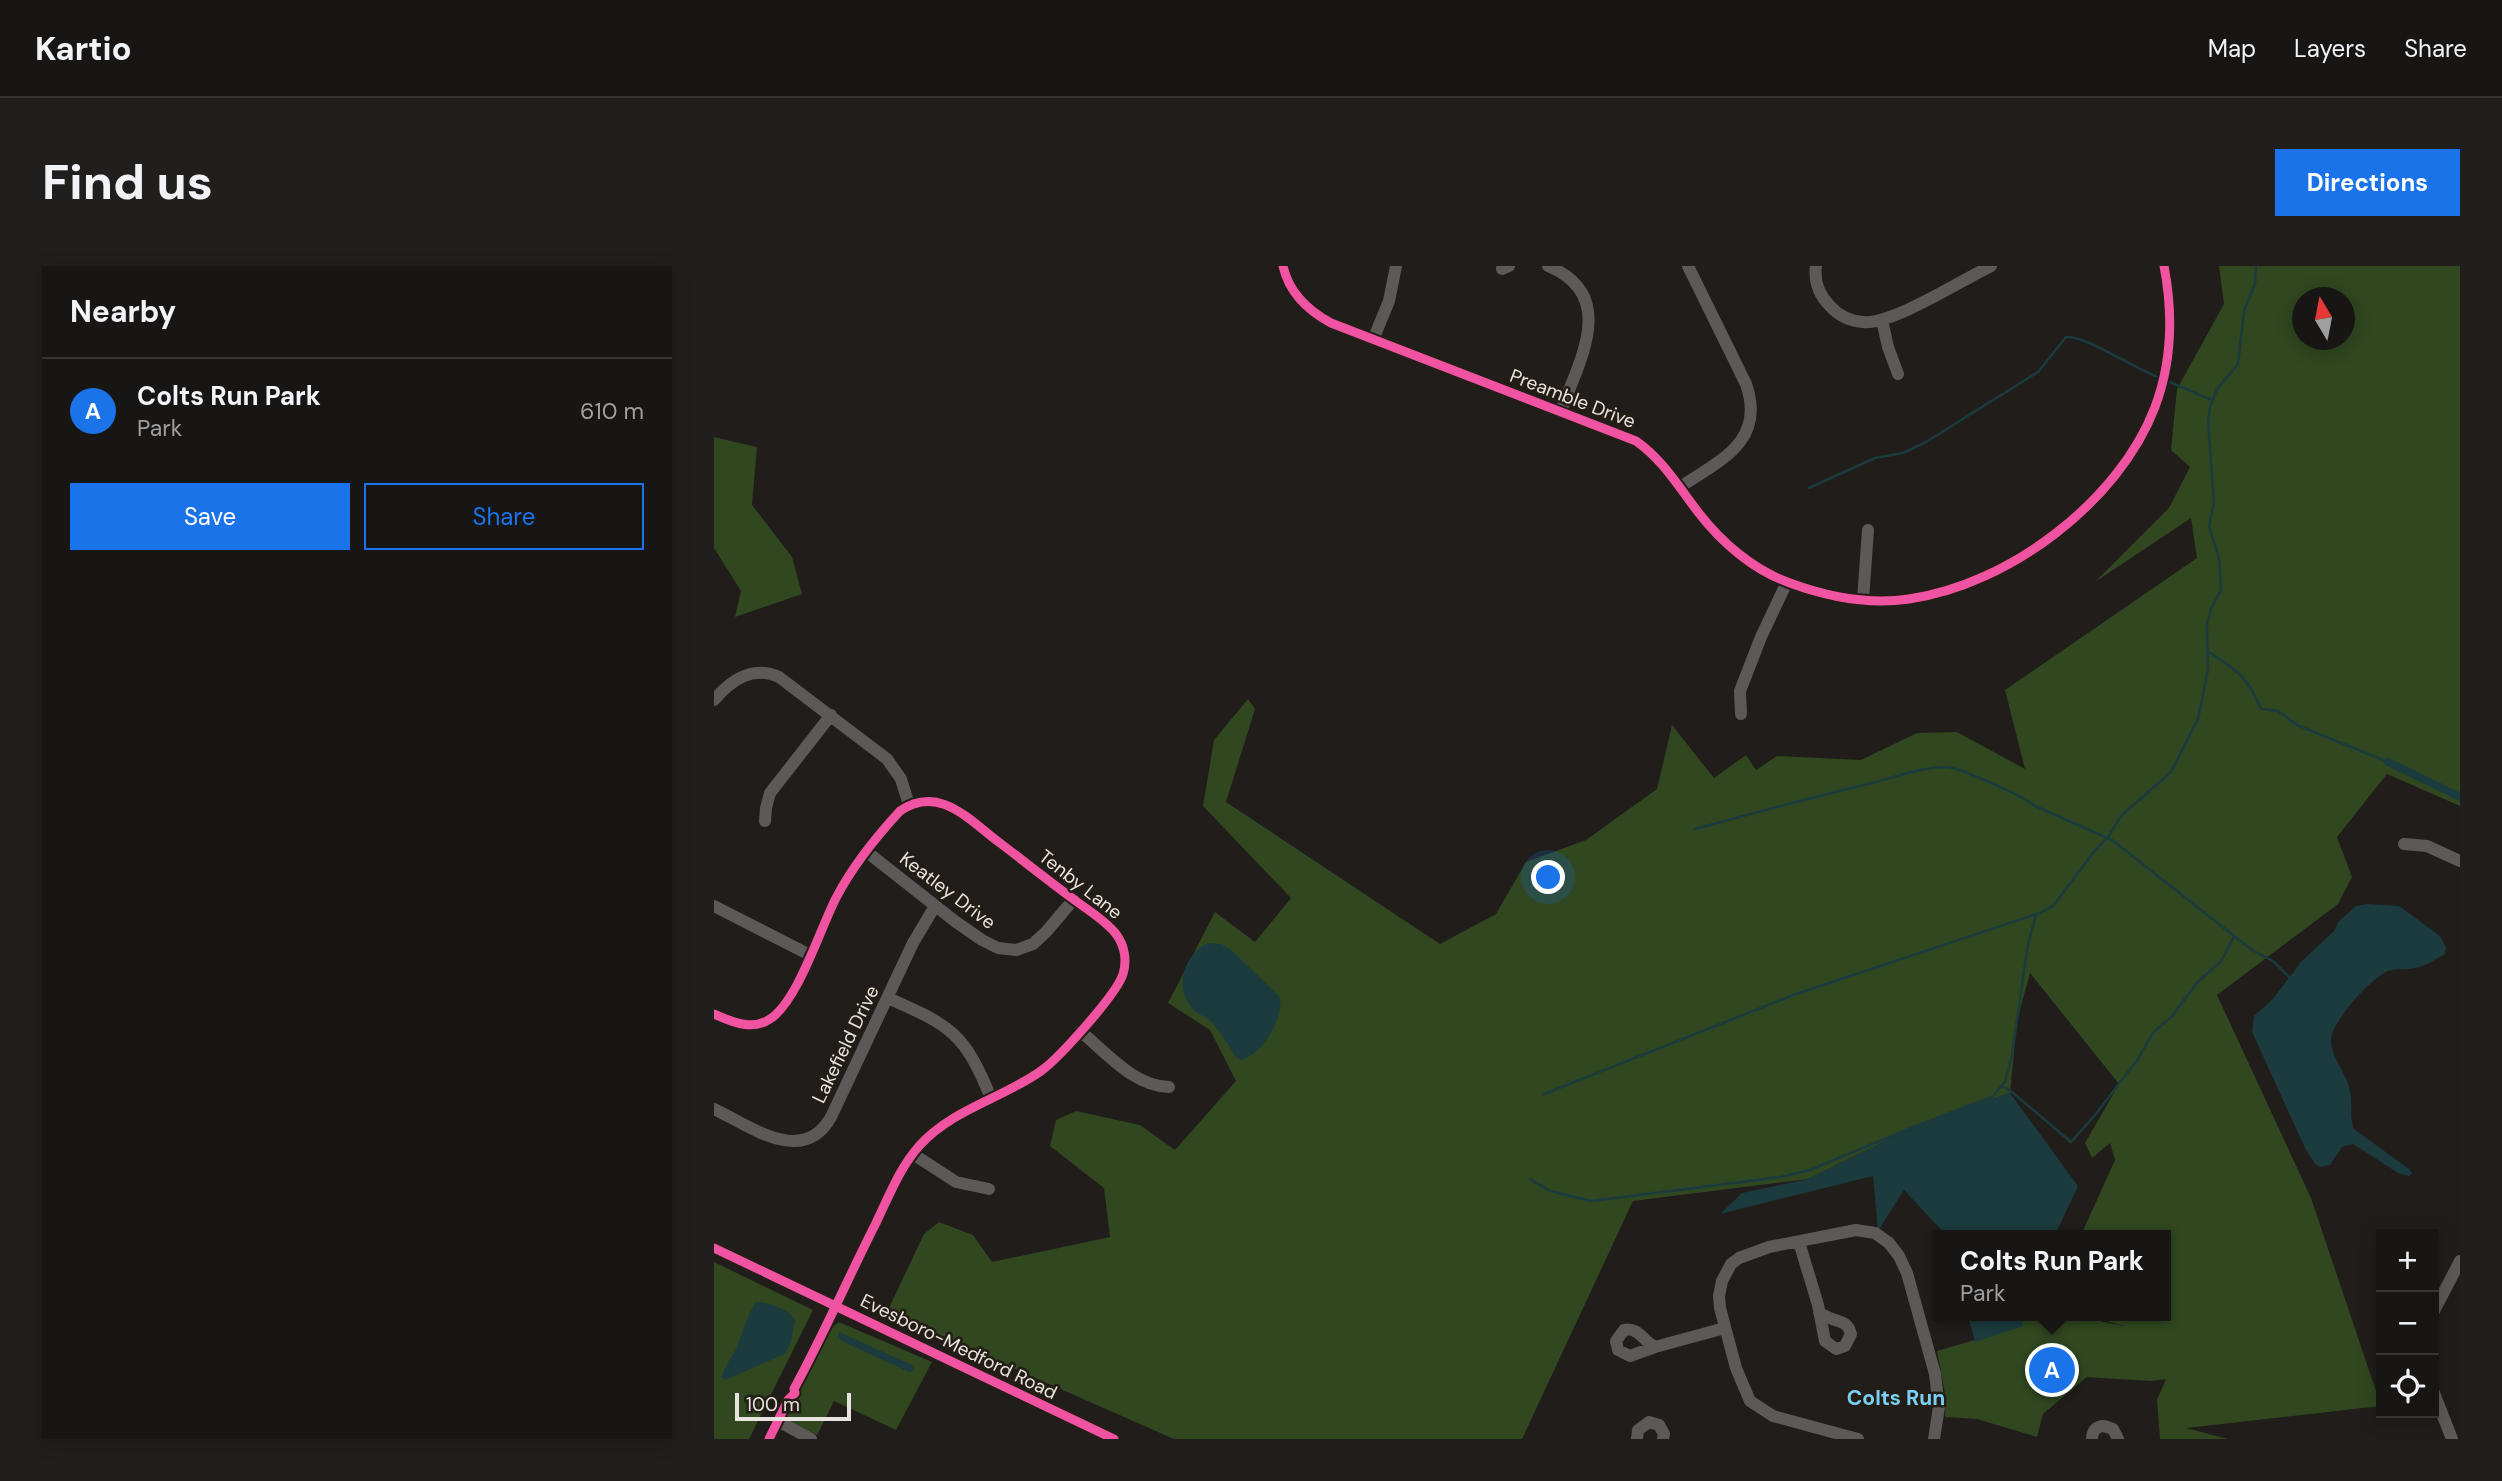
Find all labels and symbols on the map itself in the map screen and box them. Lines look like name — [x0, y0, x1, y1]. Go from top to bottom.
north arrow — [2292, 287, 2355, 350]
street label: Preamble Drive — [1506, 363, 1639, 434]
street label: Tenby Lane — [1034, 844, 1128, 925]
street label: Keatley Drive — [895, 846, 1001, 935]
your location — [1531, 860, 1565, 894]
street label: Lakefield Drive — [806, 981, 885, 1107]
street label: Evesboro-Medford Road — [856, 1288, 1061, 1405]
pin: A — [2029, 1344, 2075, 1396]
district label: Colts Run — [1847, 1384, 1945, 1412]
scale bar — [735, 1390, 850, 1422]

